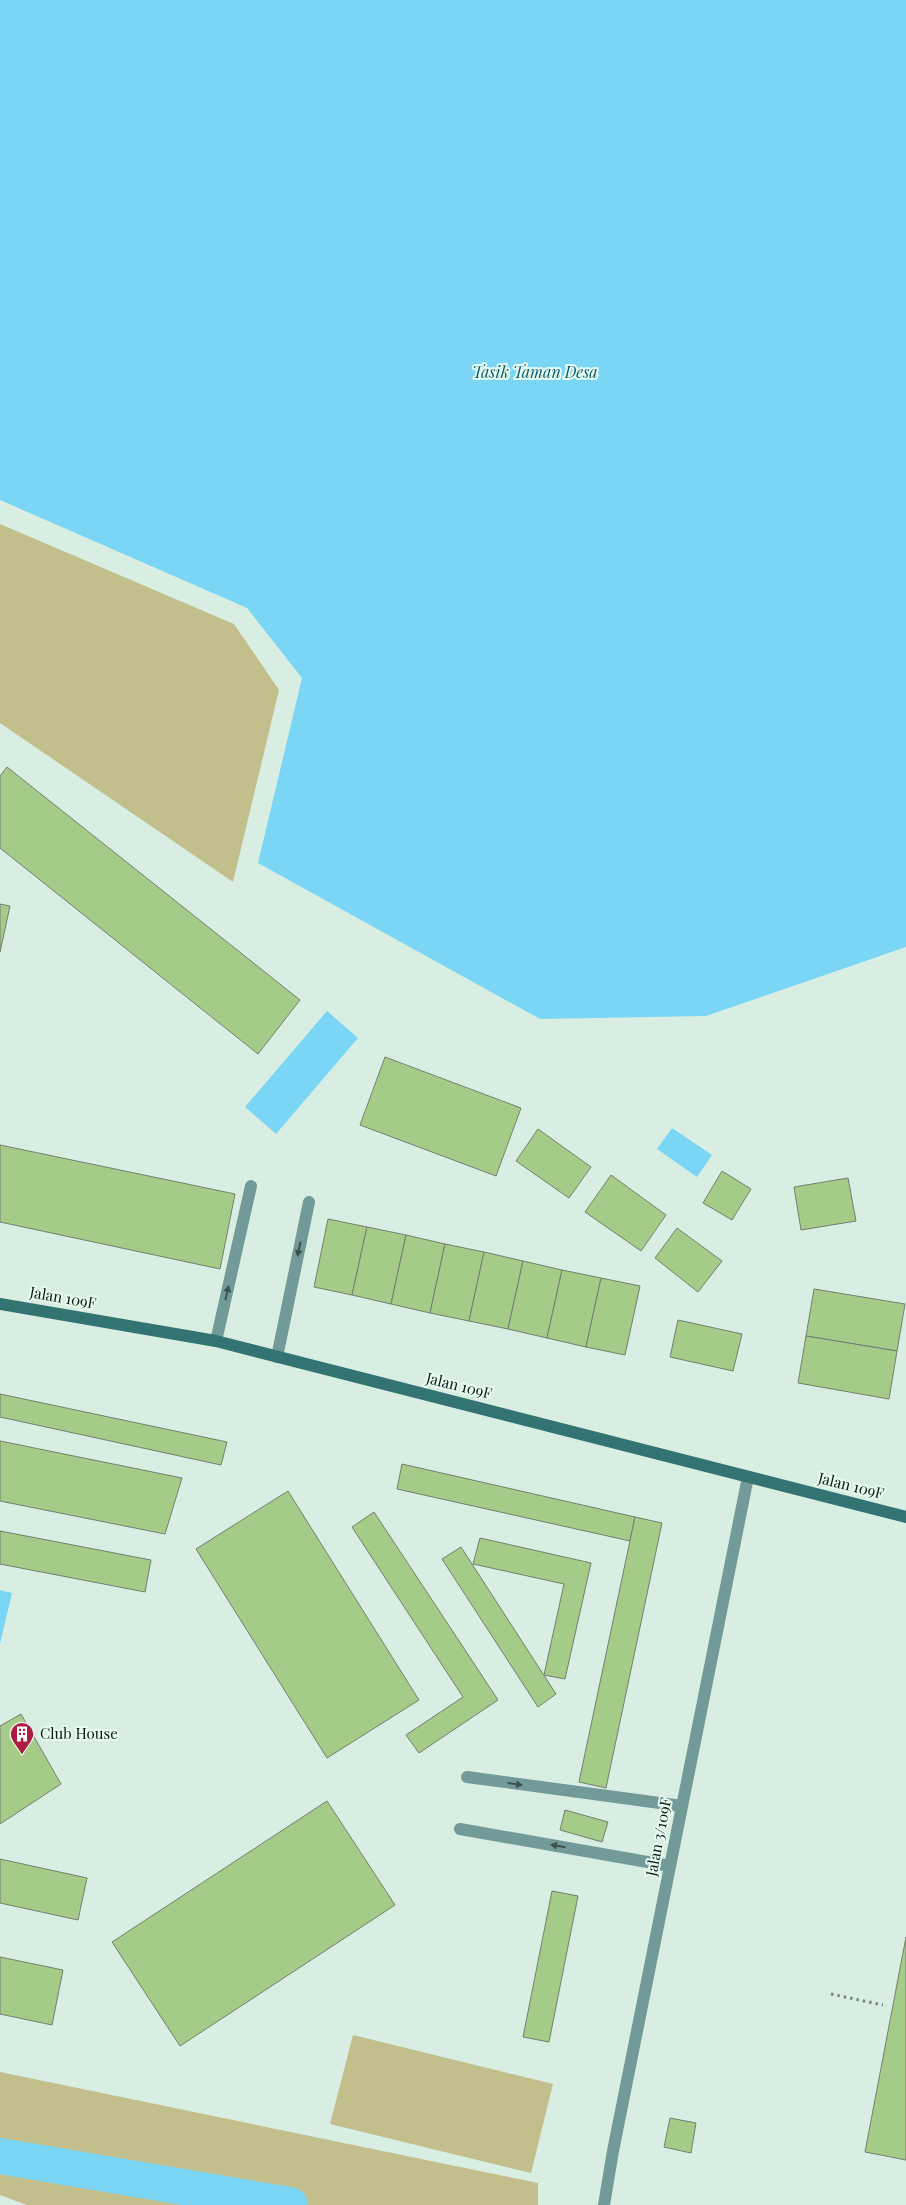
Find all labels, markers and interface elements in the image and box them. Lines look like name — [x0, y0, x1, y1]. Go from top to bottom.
water label: Tasik Taman Desa — [472, 361, 598, 382]
one-way arrow — [295, 1242, 303, 1257]
street label: Jalan 109F — [27, 1281, 98, 1313]
one-way arrow — [223, 1286, 231, 1301]
street label: Jalan 109F — [423, 1367, 495, 1403]
street label: Jalan 109F — [815, 1467, 887, 1503]
building icon: Club House — [9, 1721, 35, 1755]
place label: Club House — [40, 1723, 118, 1743]
one-way arrow — [507, 1780, 523, 1788]
street label: Jalan 3/109F — [640, 1795, 676, 1879]
one-way arrow — [550, 1842, 566, 1850]

